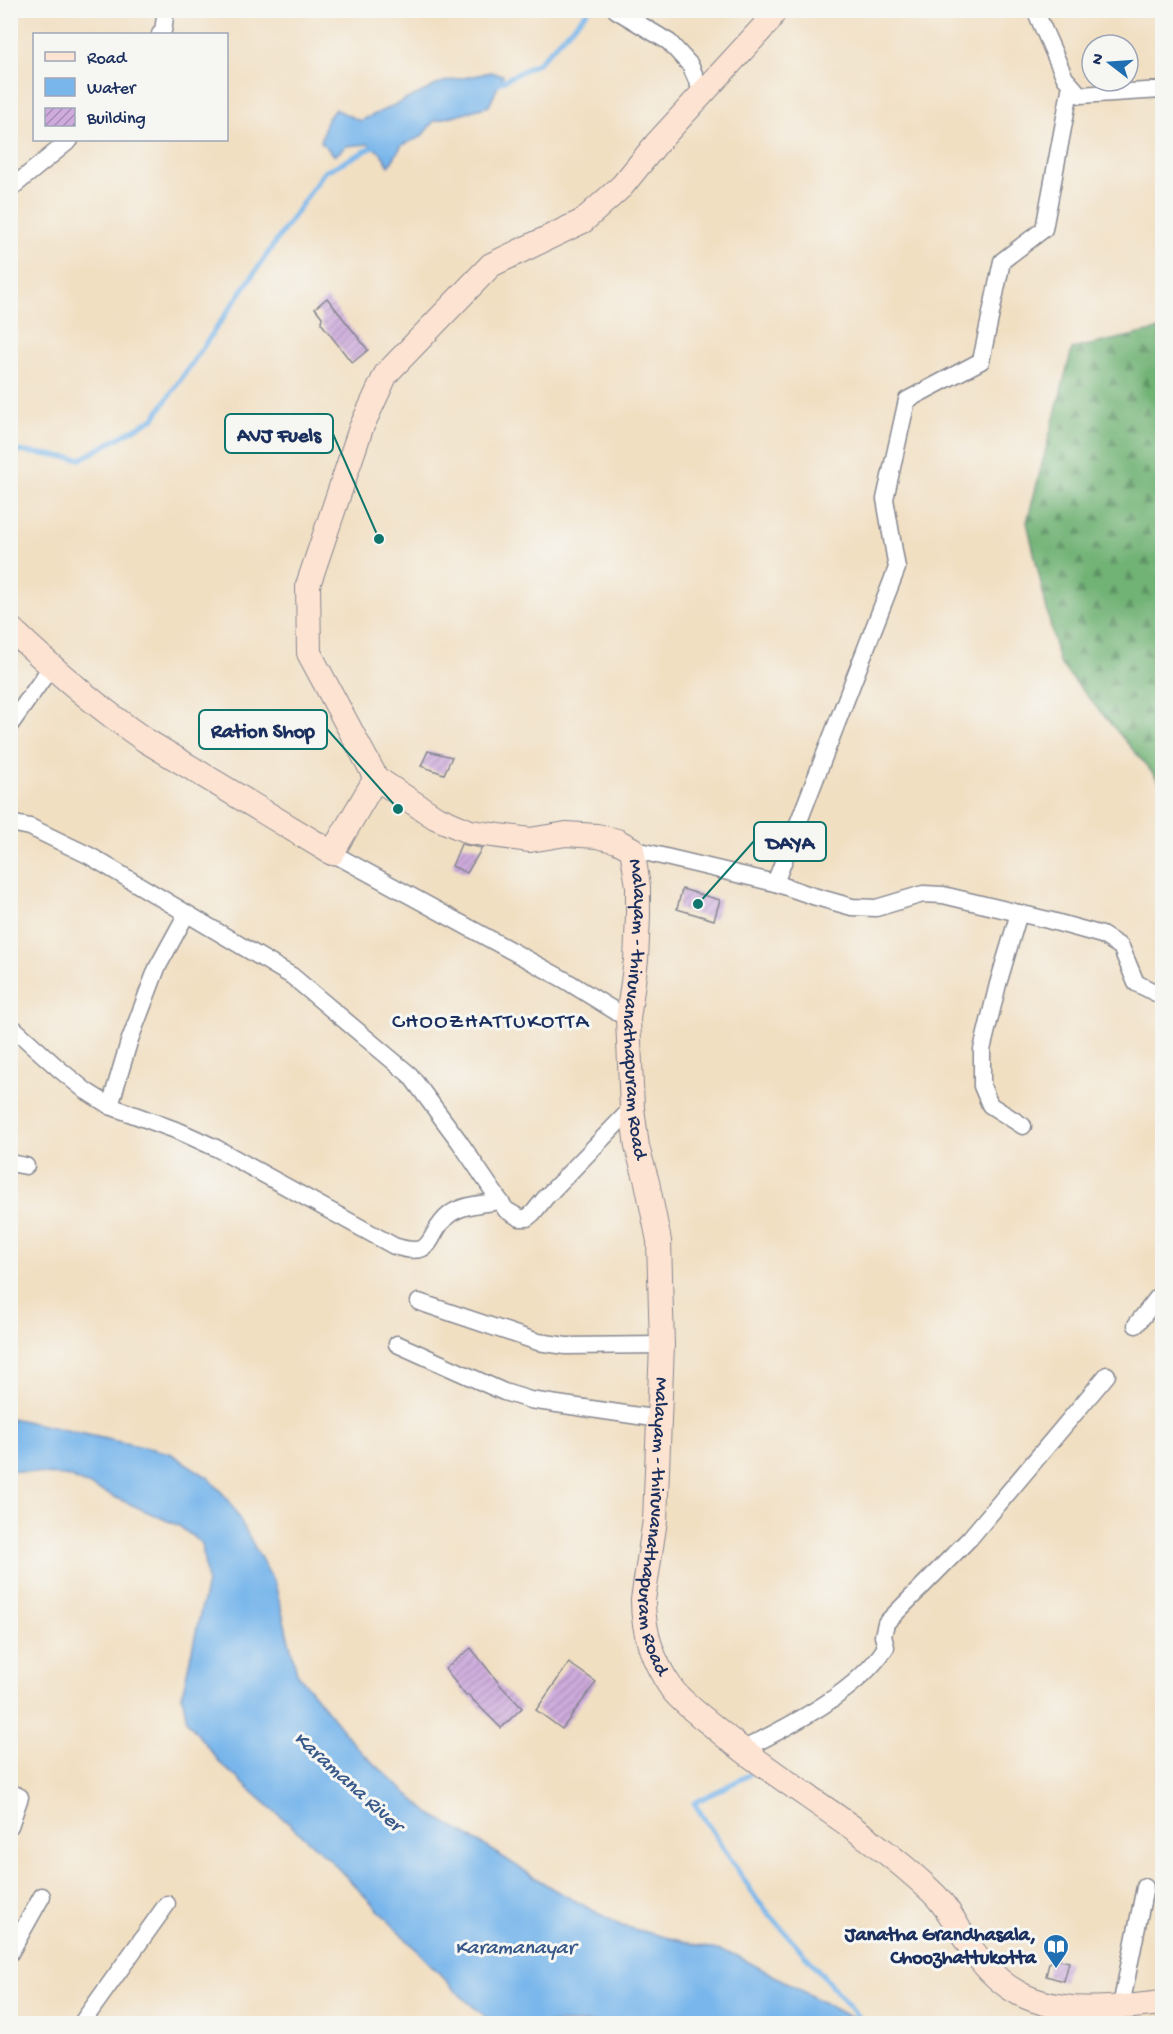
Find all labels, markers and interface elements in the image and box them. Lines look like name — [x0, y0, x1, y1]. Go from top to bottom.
legend — [33, 33, 228, 141]
north arrow — [1080, 33, 1140, 93]
text: Road — [87, 49, 128, 70]
text: N — [1088, 51, 1110, 67]
text: Water — [87, 79, 137, 100]
text: Building — [86, 109, 146, 130]
callout: AVJ Fuels — [225, 414, 333, 453]
text: AVJ Fuels — [236, 425, 322, 450]
callout: Ration Shop — [199, 710, 327, 749]
text: Ration Shop — [210, 721, 316, 746]
callout: DAYA — [754, 822, 826, 861]
text: DAYA — [764, 833, 816, 858]
street label: Malayam - thiruvanathapuram Road — [617, 857, 652, 1165]
district label: CHOOZHATTUKOTTA — [392, 1010, 590, 1036]
street label: Malayam - thiruvanathapuram Road — [631, 1377, 674, 1682]
water label: Karamana River — [287, 1727, 410, 1842]
place label: Janatha Grandhasala, Choozhattukotta — [844, 1925, 1037, 1971]
library icon: Janatha Grandhasala, Choozhattukotta — [1041, 1932, 1071, 1970]
water label: Karamanayar — [455, 1937, 580, 1962]

